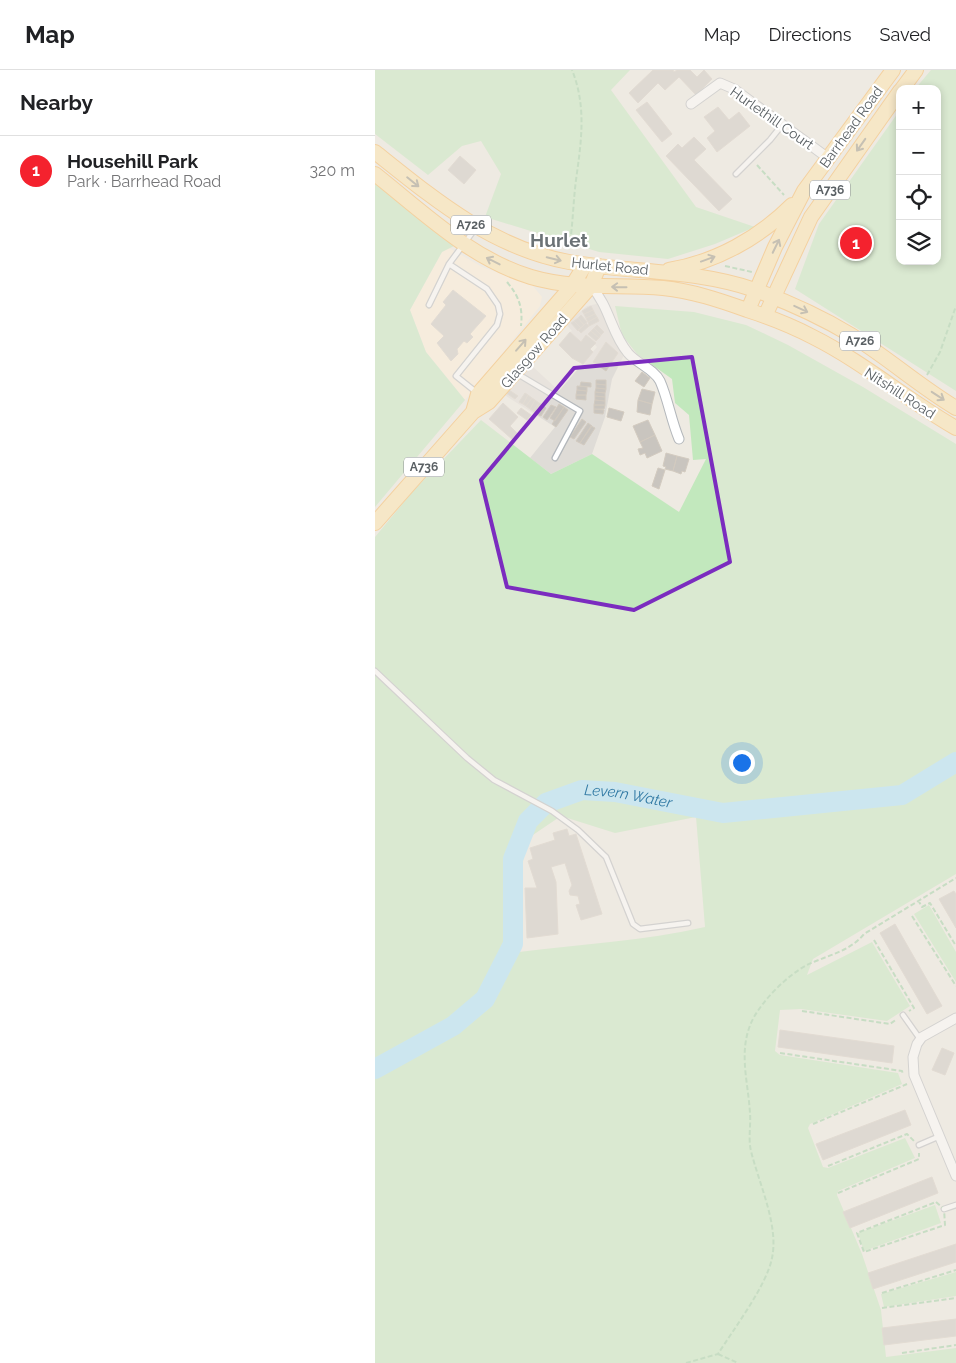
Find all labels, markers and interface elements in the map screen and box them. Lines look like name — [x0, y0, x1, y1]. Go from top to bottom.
text: Map — [25, 20, 75, 49]
text: Map — [704, 24, 740, 45]
text: Directions — [768, 24, 852, 45]
text: Saved — [880, 24, 931, 45]
street label: Hurlethill Court — [727, 83, 817, 153]
street label: Barrhead Road — [816, 83, 886, 171]
map controls — [896, 85, 941, 265]
button: + — [896, 85, 941, 130]
text: Nearby — [20, 90, 93, 115]
button: − — [896, 130, 941, 175]
one-way arrow — [856, 138, 867, 152]
text: Househill Park — [67, 150, 198, 172]
text: 1 — [32, 161, 40, 180]
text: 320 m — [310, 161, 355, 180]
text: Park · Barrhead Road — [67, 172, 221, 191]
button: locate — [896, 175, 941, 220]
one-way arrow — [406, 177, 419, 188]
road number: A736 — [810, 180, 850, 200]
road number: A726 — [451, 216, 491, 234]
button: layers — [896, 220, 941, 265]
pin: 1 — [840, 224, 872, 262]
district label: Hurlet — [530, 229, 589, 251]
one-way arrow — [771, 239, 781, 254]
street label: Hurlet Road — [571, 254, 649, 278]
one-way arrow — [700, 254, 715, 263]
one-way arrow — [546, 255, 562, 264]
one-way arrow — [485, 256, 500, 266]
one-way arrow — [611, 282, 627, 292]
one-way arrow — [793, 305, 808, 314]
street label: Glasgow Road — [497, 311, 571, 391]
road number: A726 — [840, 332, 880, 350]
one-way arrow — [515, 338, 526, 351]
street label: Nitshill Road — [862, 364, 938, 422]
one-way arrow — [930, 391, 944, 401]
road number: A736 — [404, 458, 444, 477]
your location — [729, 750, 755, 776]
water label: Levern Water — [584, 781, 675, 812]

